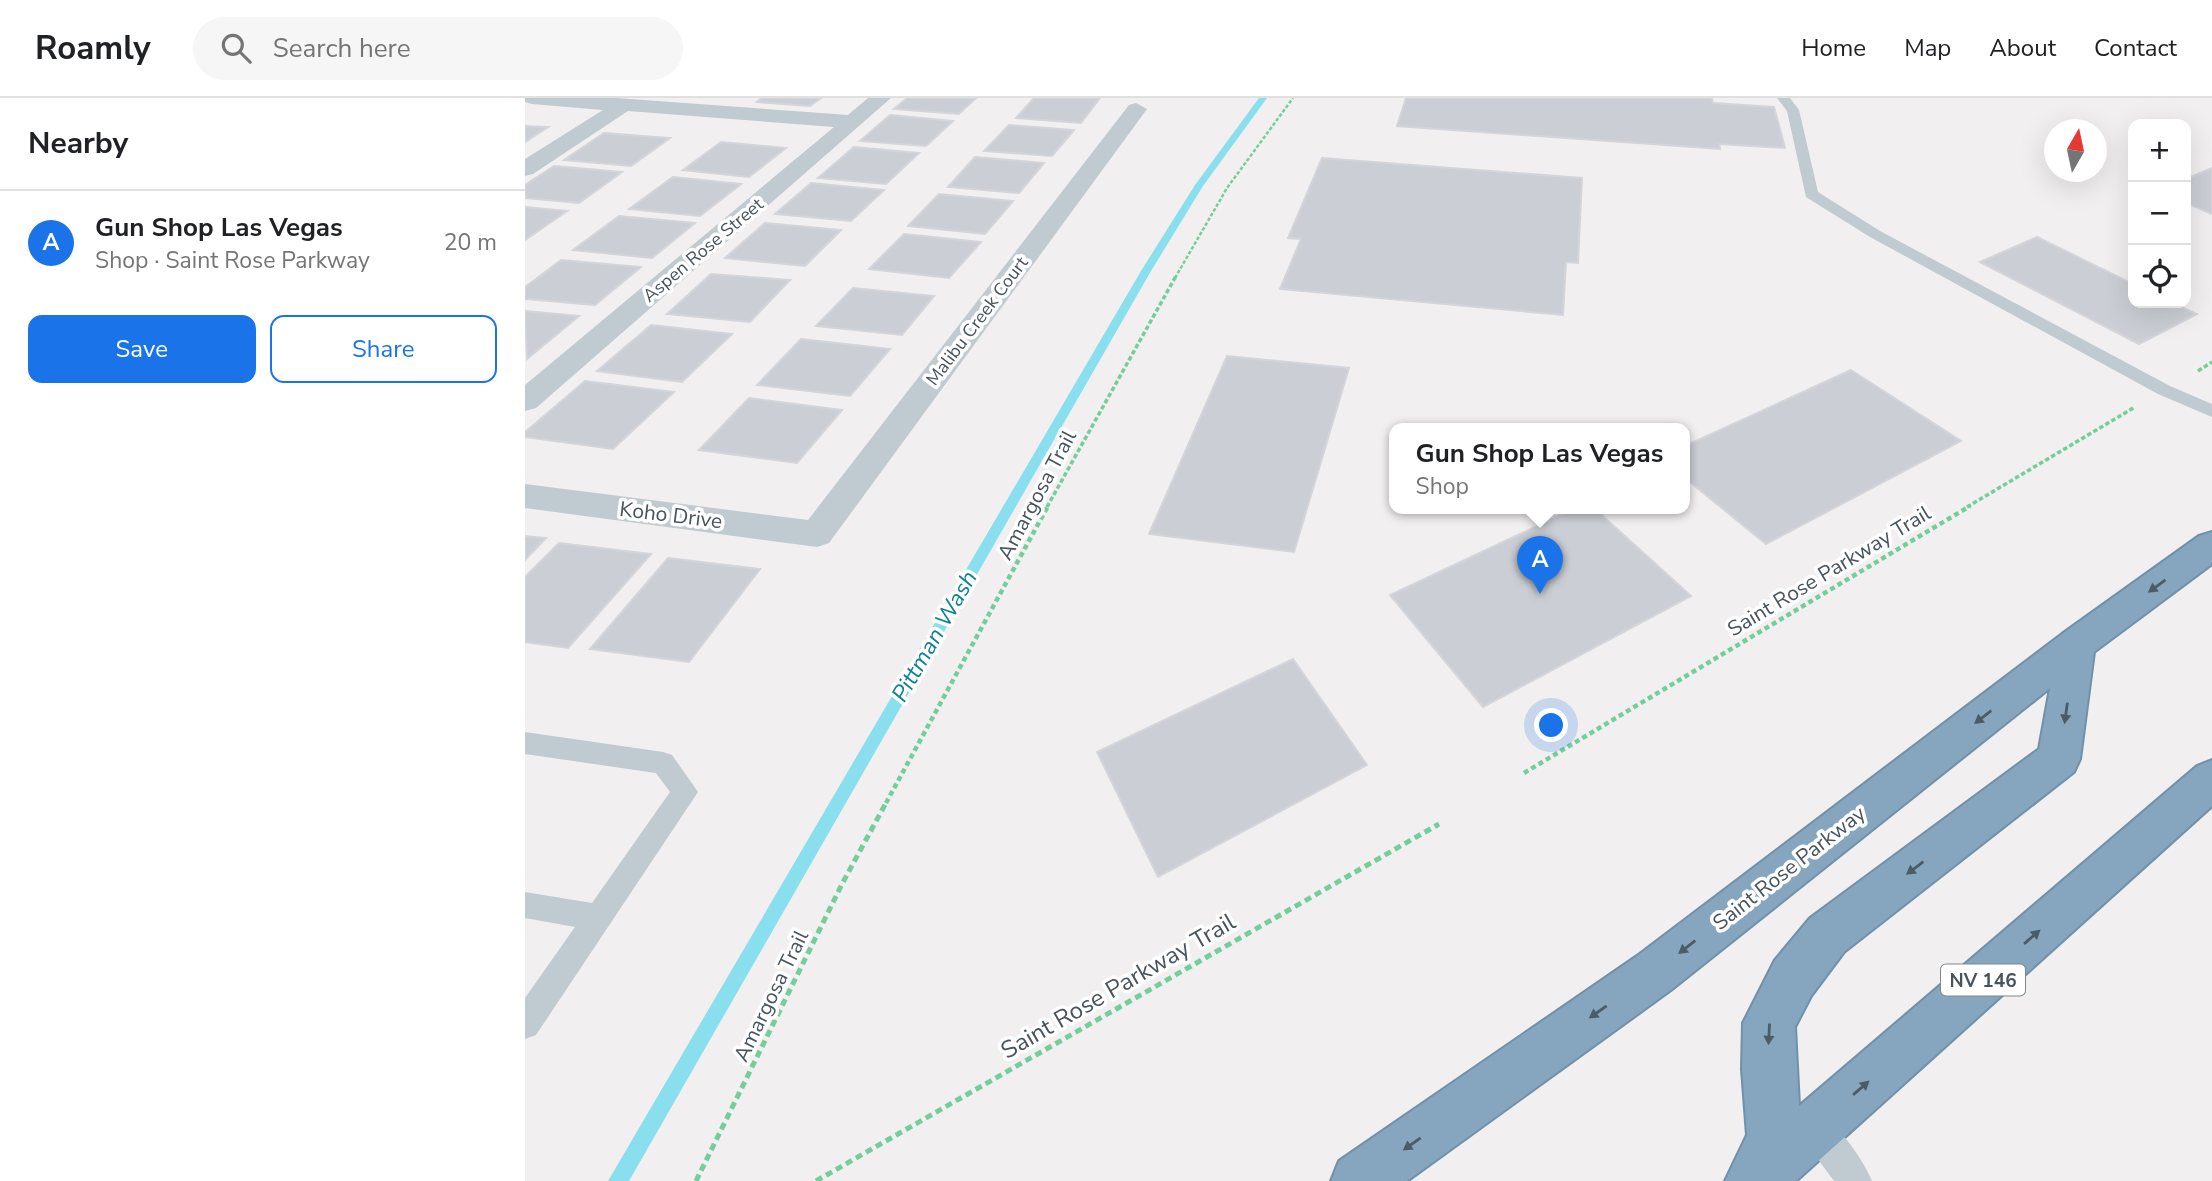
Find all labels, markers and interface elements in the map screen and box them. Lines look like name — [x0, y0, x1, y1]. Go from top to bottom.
search box — [193, 17, 683, 80]
text: Roamly — [35, 26, 151, 71]
icon: search — [217, 29, 255, 67]
text: Search here — [273, 31, 410, 66]
text: Home — [1801, 32, 1866, 64]
text: Map — [1904, 32, 1951, 64]
text: About — [1989, 32, 2056, 64]
text: Contact — [2094, 32, 2177, 64]
north arrow — [2044, 119, 2107, 182]
map controls — [2128, 119, 2191, 308]
button: + — [2128, 119, 2191, 182]
text: Nearby — [28, 123, 128, 164]
button: − — [2128, 182, 2191, 245]
street label: Aspen Rose Street — [638, 192, 769, 308]
text: Gun Shop Las Vegas — [95, 210, 343, 245]
text: A — [42, 227, 60, 258]
text: 20 m — [444, 227, 497, 258]
text: Shop · Saint Rose Parkway — [95, 245, 370, 276]
button: locate — [2128, 245, 2191, 308]
street label: Malibu Creek Court — [921, 251, 1034, 390]
button: Save — [28, 315, 256, 383]
button: Share — [270, 315, 497, 383]
popup — [1389, 423, 1690, 514]
street label: Amargosa Trail — [991, 425, 1083, 565]
text: Gun Shop Las Vegas — [1416, 436, 1663, 471]
text: Shop — [1416, 471, 1469, 502]
street label: Koho Drive — [618, 495, 724, 535]
street label: Saint Rose Parkway Trail — [1722, 499, 1937, 643]
pin: A — [1517, 536, 1563, 594]
water label: Pittman Wash — [884, 565, 985, 708]
one-way arrow — [2148, 578, 2166, 592]
one-way arrow — [2060, 702, 2071, 724]
your location — [1534, 708, 1568, 742]
one-way arrow — [1974, 710, 1992, 724]
street label: Saint Rose Parkway — [1707, 799, 1871, 936]
one-way arrow — [1907, 861, 1925, 876]
street label: Saint Rose Parkway Trail — [995, 906, 1241, 1066]
street label: Amargosa Trail — [727, 925, 815, 1066]
one-way arrow — [2023, 930, 2040, 946]
one-way arrow — [1679, 939, 1696, 954]
road number: NV 146 — [1941, 964, 2025, 996]
one-way arrow — [1589, 1005, 1607, 1019]
one-way arrow — [1763, 1023, 1774, 1045]
one-way arrow — [1852, 1080, 1869, 1096]
one-way arrow — [1403, 1136, 1421, 1150]

